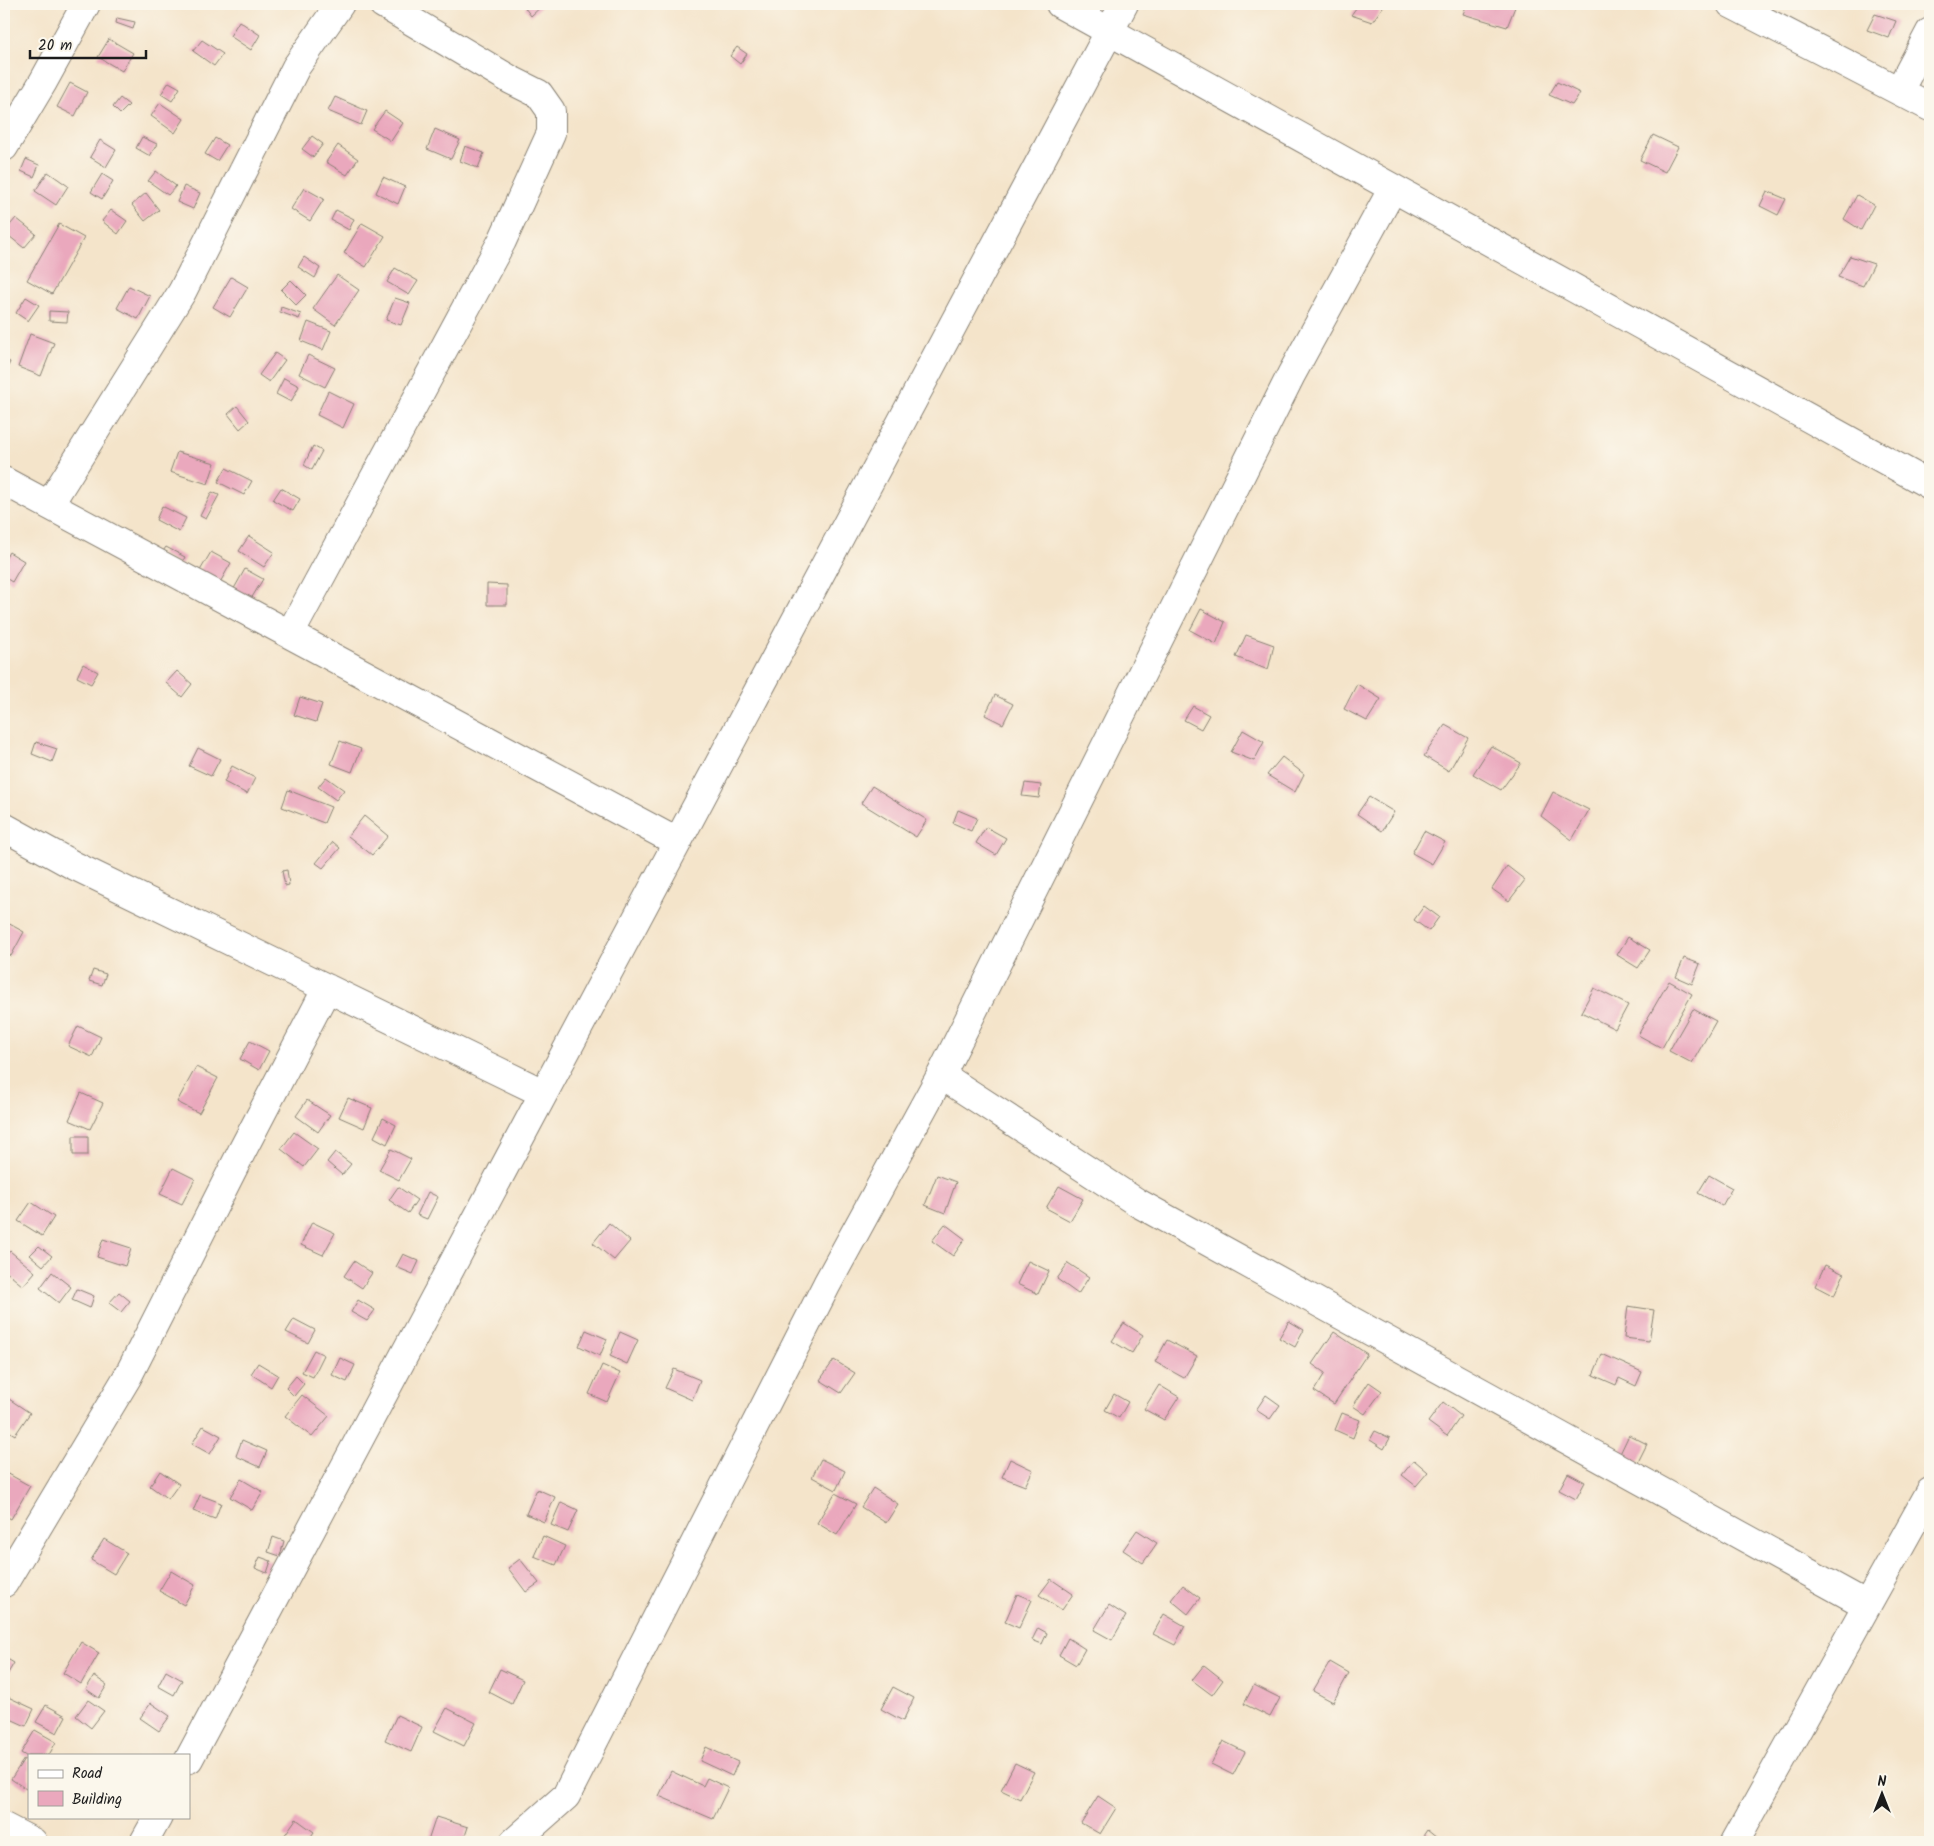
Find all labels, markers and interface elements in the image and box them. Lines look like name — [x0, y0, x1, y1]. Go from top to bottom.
scale bar — [30, 28, 146, 60]
text: 20 m — [38, 34, 72, 58]
legend — [28, 1754, 190, 1818]
text: Road — [72, 1762, 103, 1786]
north arrow — [1856, 1768, 1906, 1818]
text: N — [1878, 1771, 1887, 1793]
text: Building — [72, 1788, 122, 1812]

